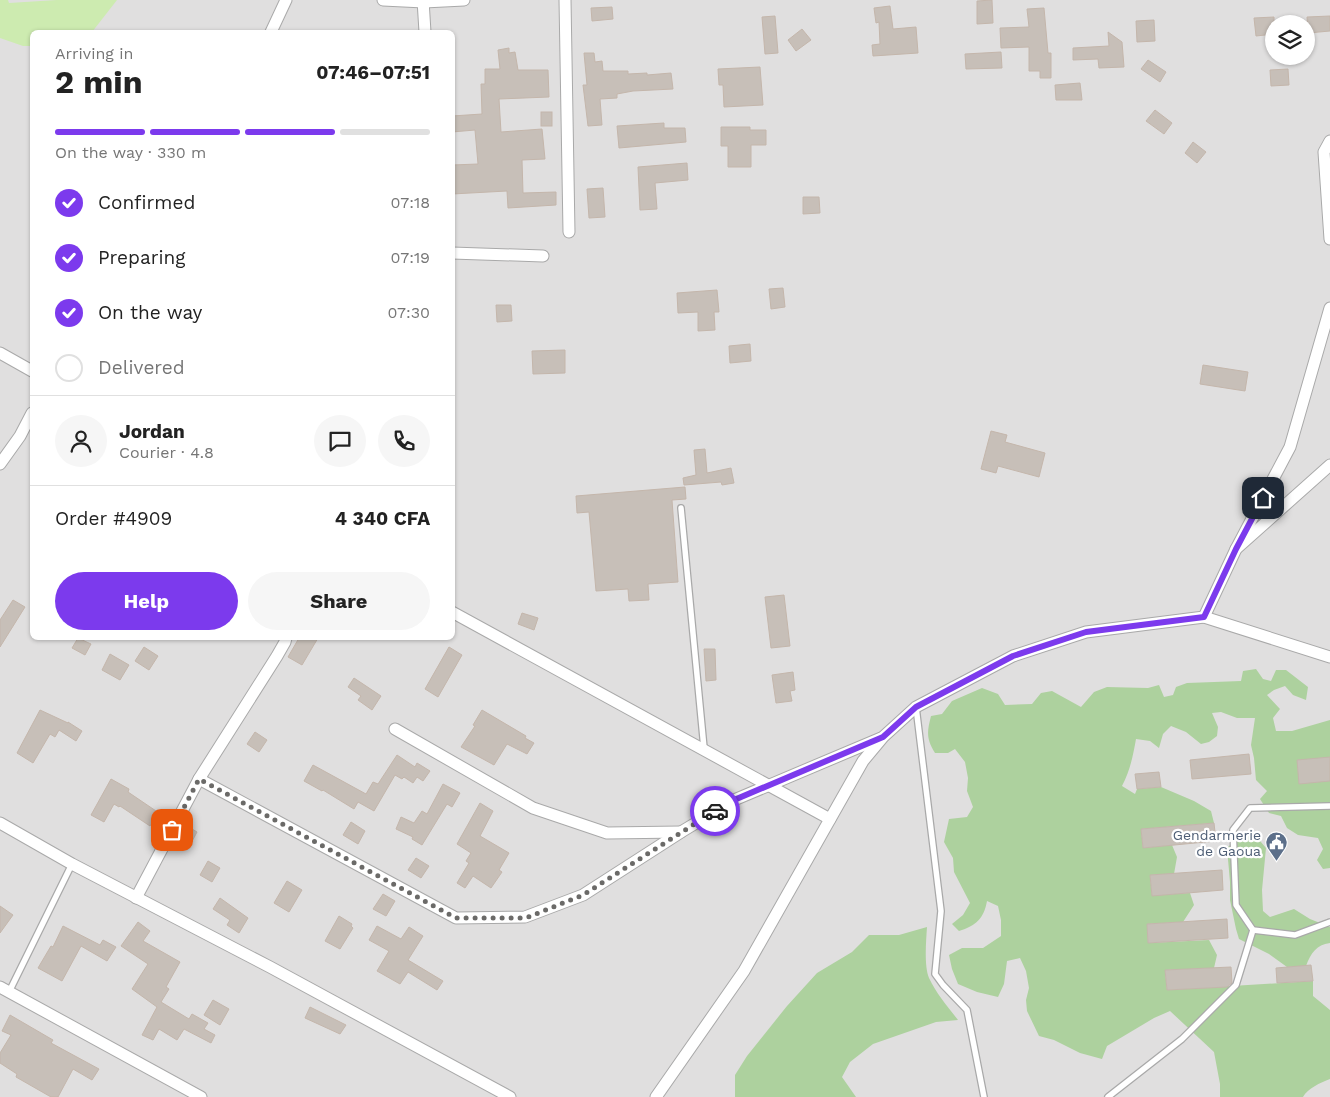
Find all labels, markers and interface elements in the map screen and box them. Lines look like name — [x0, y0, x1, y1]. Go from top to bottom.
map controls — [1265, 15, 1315, 65]
button: layers — [1265, 15, 1315, 65]
text: Arriving in — [55, 44, 133, 63]
text: 07:46–07:51 — [316, 61, 430, 84]
text: 2 min — [55, 63, 143, 101]
text: On the way · 330 m — [55, 143, 206, 162]
icon: check — [55, 189, 83, 217]
text: Confirmed — [98, 191, 195, 214]
text: 07:18 — [391, 193, 430, 212]
icon: check — [55, 244, 83, 272]
text: Preparing — [98, 246, 185, 269]
text: 07:19 — [391, 248, 430, 267]
icon: check — [55, 299, 83, 327]
text: On the way — [98, 301, 202, 324]
text: 07:30 — [387, 303, 430, 322]
text: Delivered — [98, 356, 185, 379]
button: person — [55, 415, 107, 467]
button: chat — [314, 415, 366, 467]
button: phone — [378, 415, 430, 467]
text: Jordan — [119, 420, 185, 443]
text: Courier · 4.8 — [119, 443, 214, 462]
pin — [1242, 477, 1284, 519]
icon: home — [1249, 484, 1277, 512]
text: Order #4909 — [55, 507, 172, 530]
text: 4 340 CFA — [335, 507, 430, 530]
button: Help — [55, 572, 238, 630]
button: Share — [248, 572, 430, 630]
courier — [690, 786, 740, 836]
icon: car — [701, 797, 729, 825]
pin — [151, 809, 193, 851]
icon: bag — [158, 816, 186, 844]
place label: Gendarmerie de Gaoua — [1173, 827, 1261, 859]
public building icon: Gendarmerie de Gaoua — [1265, 831, 1289, 862]

